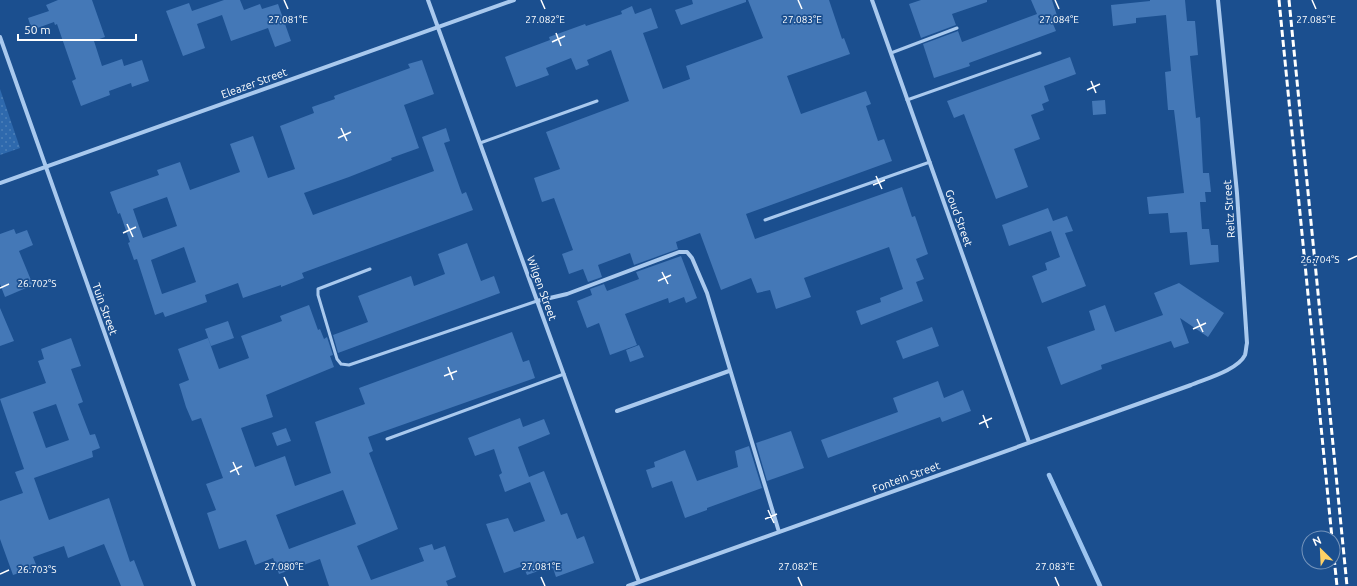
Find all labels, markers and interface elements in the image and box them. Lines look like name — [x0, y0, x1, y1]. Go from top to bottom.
text: 27.081°E — [268, 14, 308, 25]
text: 27.082°E — [525, 14, 565, 25]
text: 27.083°E — [782, 14, 822, 25]
text: 27.084°E — [1039, 14, 1079, 25]
text: 27.085°E — [1296, 14, 1336, 25]
scale bar — [18, 16, 136, 42]
text: 50 m — [24, 23, 51, 36]
street label: Eleazer Street — [219, 65, 289, 100]
street label: Reitz Street — [1221, 179, 1237, 238]
street label: Goud Street — [943, 188, 975, 249]
street label: Wilgen Street — [525, 254, 559, 323]
text: 26.704°S — [1300, 254, 1340, 265]
text: 26.702°S — [17, 278, 57, 289]
street label: Tuin Street — [90, 281, 120, 337]
street label: Fontein Street — [871, 459, 942, 495]
north arrow — [1301, 530, 1341, 570]
text: N — [1311, 534, 1323, 548]
text: 27.080°E — [264, 561, 304, 572]
text: 27.081°E — [521, 561, 561, 572]
text: 27.082°E — [778, 561, 818, 572]
text: 27.083°E — [1035, 561, 1075, 572]
text: 26.703°S — [17, 564, 57, 575]

